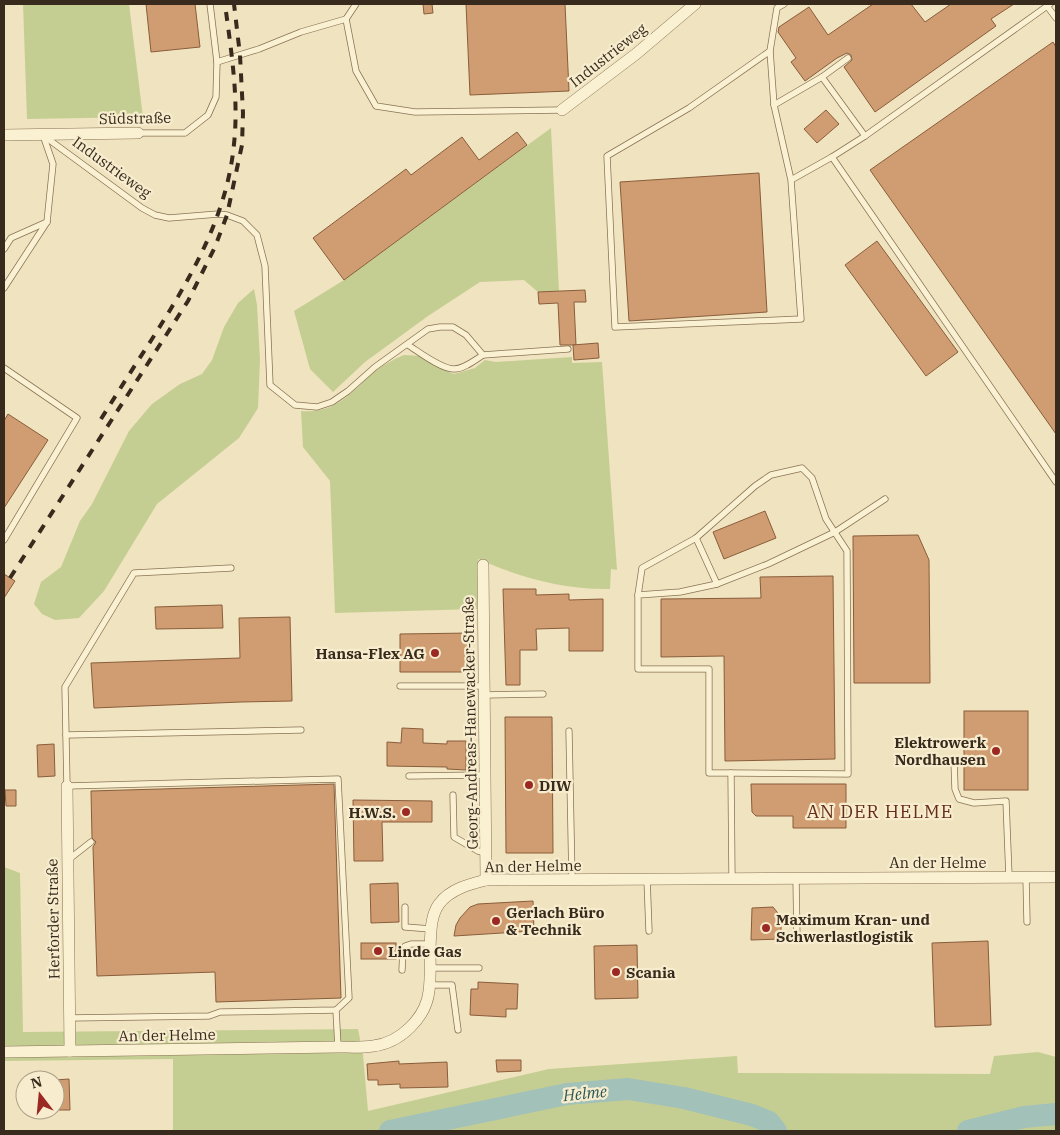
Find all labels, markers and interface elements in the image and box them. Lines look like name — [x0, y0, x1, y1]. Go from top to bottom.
street label: Industrieweg — [566, 19, 650, 91]
street label: Südstraße — [99, 108, 171, 128]
street label: Industrieweg — [69, 132, 155, 202]
street label: Georg-Andreas-Hanewacker-Straße — [458, 596, 482, 850]
place label: Hansa-Flex AG — [315, 644, 425, 663]
marker: Hansa-Flex AG — [429, 647, 441, 659]
place label: Elektrowerk Nordhausen — [894, 733, 987, 769]
marker: Elektrowerk Nordhausen — [990, 745, 1002, 757]
place label: DIW — [539, 776, 572, 795]
marker: DIW — [523, 779, 535, 791]
district label: AN DER HELME — [807, 800, 953, 823]
place label: H.W.S. — [348, 803, 396, 822]
marker: H.W.S. — [400, 806, 412, 818]
street label: An der Helme — [889, 853, 987, 872]
street label: An der Helme — [484, 856, 582, 876]
street label: Herforder Straße — [42, 858, 64, 980]
place label: Gerlach Büro & Technik — [506, 903, 605, 939]
place label: Maximum Kran- und Schwerlastlogistik — [776, 910, 930, 946]
marker: Gerlach Büro & Technik — [490, 915, 502, 927]
marker: Maximum Kran- und Schwerlastlogistik — [760, 922, 772, 934]
place label: Linde Gas — [388, 942, 462, 961]
marker: Linde Gas — [372, 945, 384, 957]
place label: Scania — [626, 963, 676, 982]
marker: Scania — [610, 966, 622, 978]
street label: An der Helme — [118, 1025, 216, 1045]
north arrow — [15, 1070, 65, 1120]
text: N — [29, 1072, 44, 1093]
water label: Helme — [561, 1081, 608, 1105]

